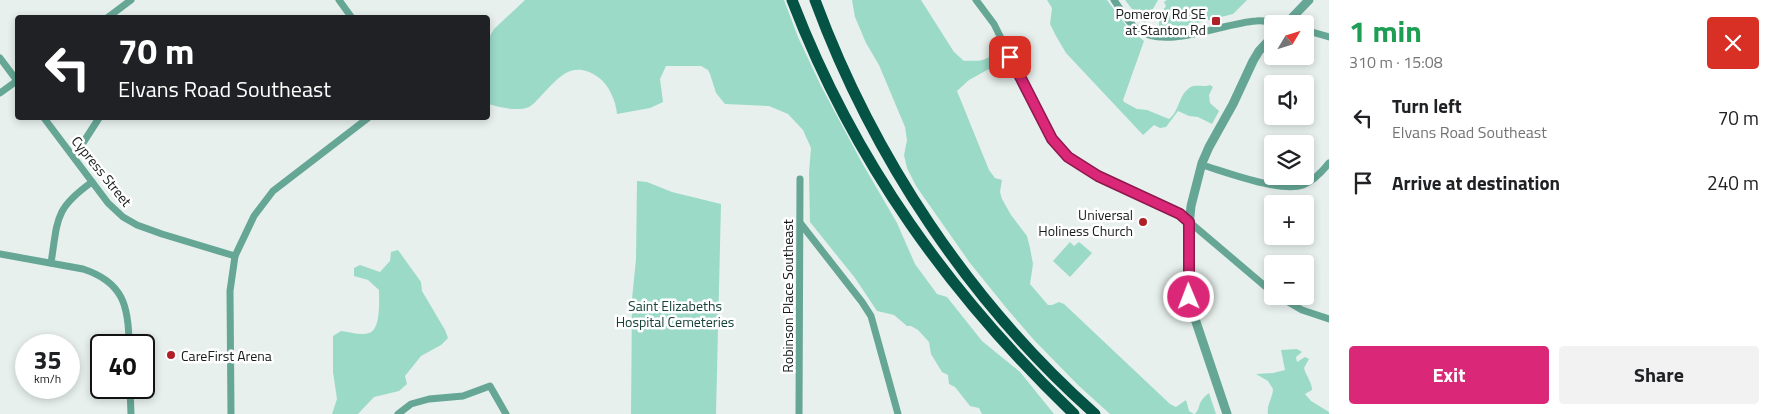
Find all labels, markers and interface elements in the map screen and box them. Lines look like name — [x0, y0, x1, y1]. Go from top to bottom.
place label: Pomeroy Rd SE at Stanton Rd — [1115, 3, 1206, 40]
text: 1 min — [1349, 8, 1422, 54]
marker: Pomeroy Rd SE at Stanton Rd — [1210, 15, 1222, 27]
north arrow — [1264, 15, 1314, 65]
map controls — [1264, 15, 1314, 305]
button: close — [1707, 17, 1759, 69]
text: 70 m — [118, 24, 194, 78]
icon: left — [35, 35, 100, 100]
pin — [989, 36, 1031, 78]
icon: arrive — [996, 43, 1024, 71]
text: 310 m · 15:08 — [1349, 50, 1443, 74]
text: Elvans Road Southeast — [118, 72, 331, 106]
button: sound — [1264, 75, 1314, 125]
text: Turn left — [1392, 91, 1462, 120]
text: 70 m — [1718, 103, 1759, 132]
icon: left — [1349, 104, 1377, 132]
text: Elvans Road Southeast — [1392, 120, 1547, 144]
street label: Cypress Street — [67, 131, 137, 211]
button: layers — [1264, 135, 1314, 185]
text: Arrive at destination — [1392, 168, 1560, 197]
text: 240 m — [1707, 168, 1759, 197]
icon: arrive — [1349, 169, 1377, 197]
button: + — [1264, 195, 1314, 245]
place label: Universal Holiness Church — [1038, 204, 1133, 241]
marker: Universal Holiness Church — [1137, 216, 1149, 228]
street label: Robinson Place Southeast — [777, 219, 798, 373]
button: − — [1264, 255, 1314, 305]
position arrow — [1162, 270, 1214, 322]
park label: Saint Elizabeths Hospital Cemeteries — [616, 295, 734, 332]
speed limit sign: 40 — [90, 334, 155, 399]
text: 35 — [33, 341, 62, 379]
place label: CareFirst Arena — [181, 345, 272, 366]
button: Exit — [1349, 346, 1549, 404]
button: Share — [1559, 346, 1759, 404]
marker: CareFirst Arena — [165, 349, 177, 361]
text: km/h — [34, 369, 61, 388]

